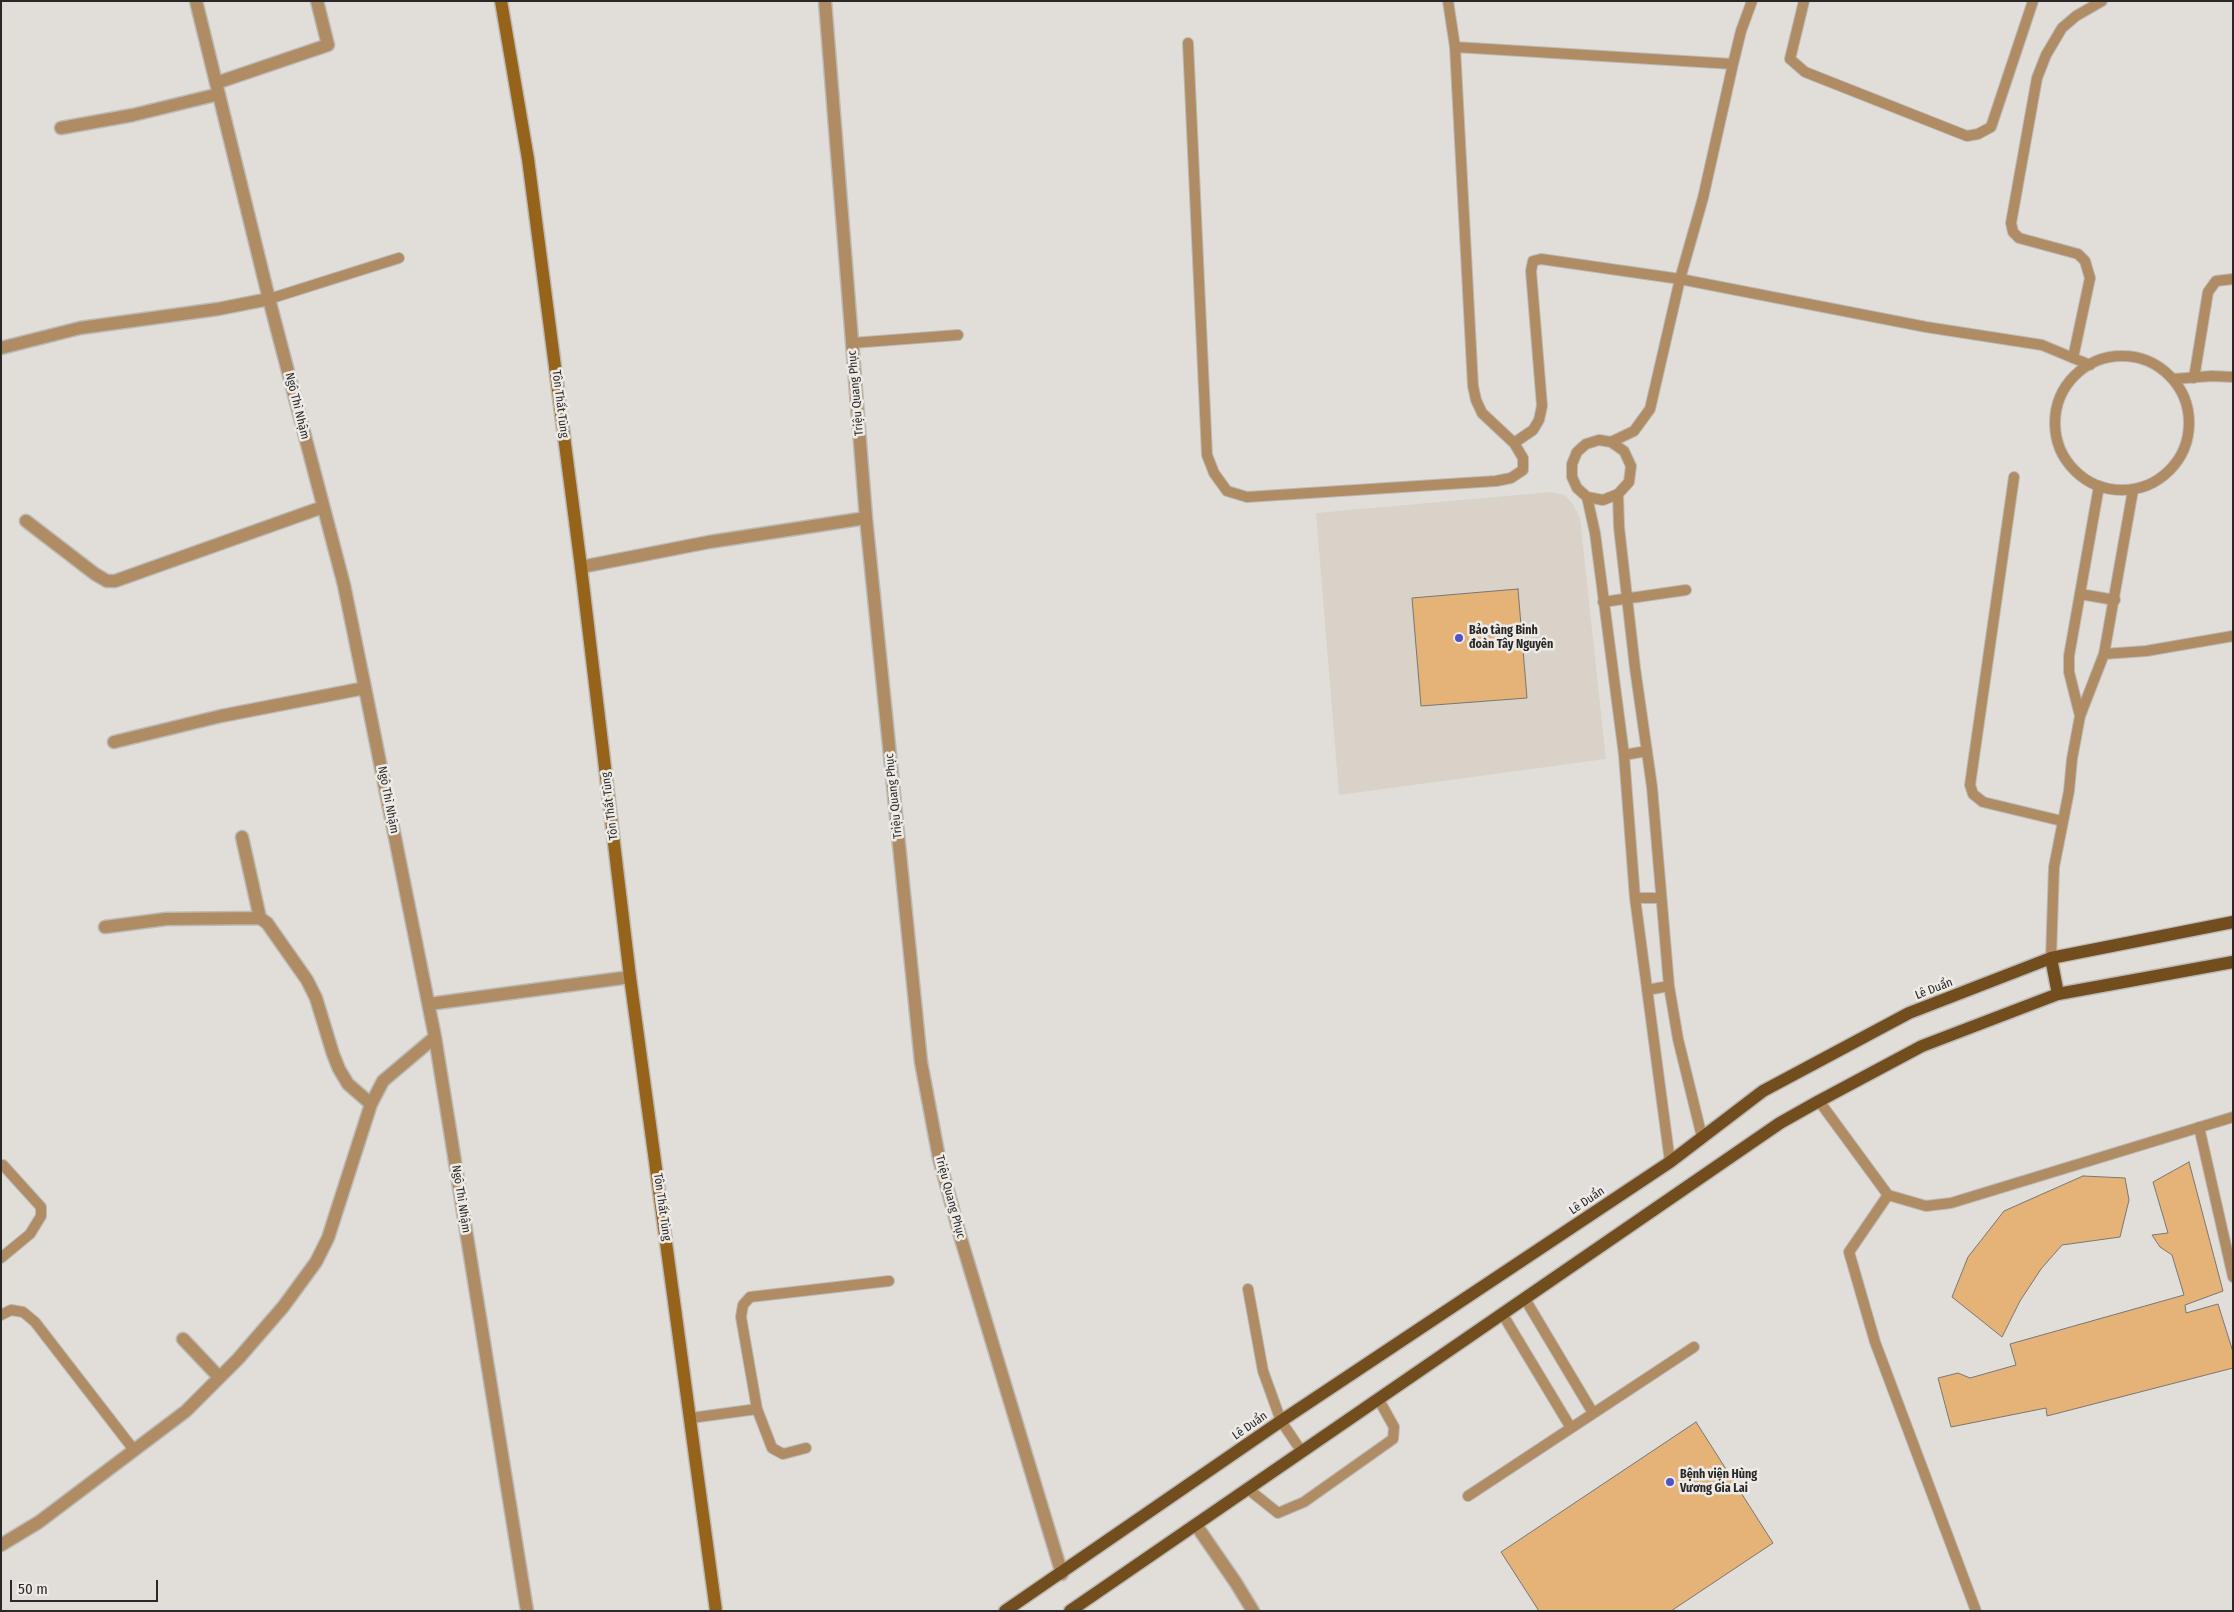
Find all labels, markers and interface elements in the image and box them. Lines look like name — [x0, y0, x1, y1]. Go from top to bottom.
street label: Triệu Quang Phục — [845, 350, 867, 436]
street label: Tôn Thất Tùng — [549, 369, 571, 439]
street label: Ngô Thì Nhậm — [282, 371, 312, 441]
place label: Bảo tàng Binh đoàn Tây Nguyên — [1469, 624, 1553, 652]
marker: Bảo tàng Binh đoàn Tây Nguyên — [1453, 632, 1465, 644]
street label: Triệu Quang Phục — [882, 753, 906, 839]
street label: Ngô Thì Nhậm — [374, 765, 402, 835]
street label: Tôn Thất Tùng — [599, 771, 621, 841]
street label: Lê Duẩn — [1913, 975, 1955, 1003]
street label: Triệu Quang Phục — [932, 1154, 968, 1240]
street label: Ngô Thì Nhậm — [449, 1164, 473, 1234]
street label: Tôn Thất Tùng — [650, 1172, 674, 1242]
street label: Lê Duẩn — [1567, 1184, 1607, 1218]
street label: Lê Duẩn — [1230, 1409, 1270, 1443]
place label: Bệnh viện Hùng Vương Gia Lai — [1680, 1468, 1757, 1496]
marker: Bệnh viện Hùng Vương Gia Lai — [1664, 1476, 1676, 1488]
scale bar — [12, 1570, 160, 1602]
text: 50 m — [18, 1580, 48, 1598]

